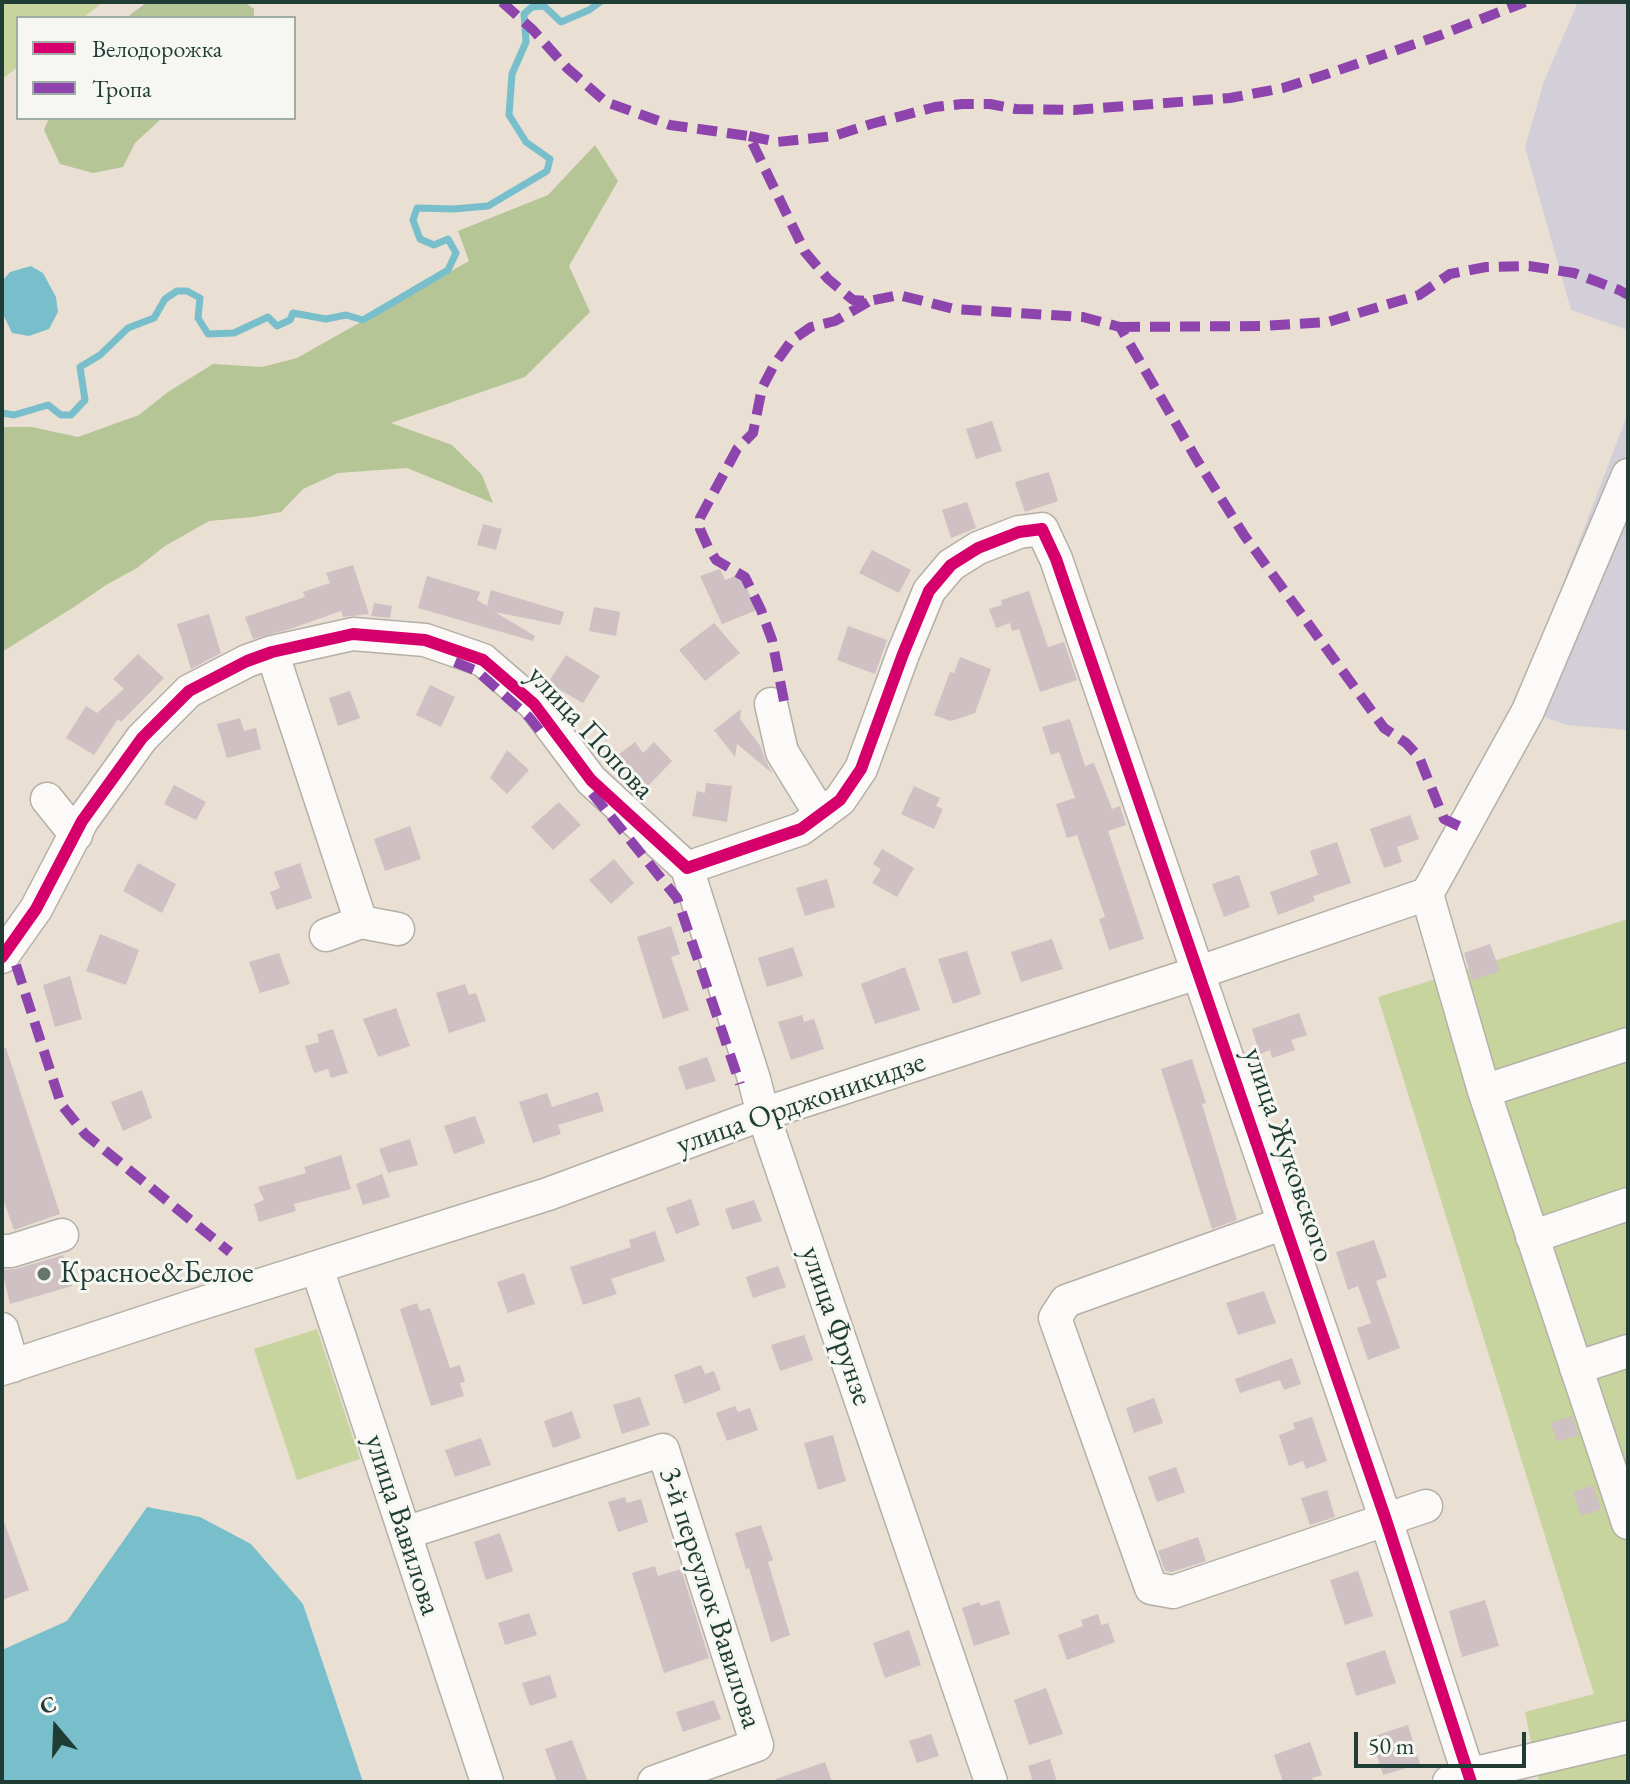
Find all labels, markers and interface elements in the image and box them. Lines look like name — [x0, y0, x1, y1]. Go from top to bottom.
legend — [16, 16, 296, 120]
text: Велодорожка — [92, 33, 222, 64]
text: Тропа — [92, 73, 152, 104]
street label: улица Попова — [519, 658, 661, 808]
street label: улица Жуковского — [1234, 1043, 1342, 1267]
street label: улица Орджоникидзе — [672, 1044, 930, 1164]
street label: улица Фрунзе — [792, 1242, 880, 1410]
place label: Красное&Белое — [60, 1256, 254, 1292]
marker: Красное&Белое — [35, 1265, 53, 1283]
street label: улица Вавилова — [356, 1430, 448, 1620]
street label: 3-й переулок Вавилова — [651, 1463, 769, 1733]
north arrow — [16, 1688, 96, 1768]
text: С — [36, 1689, 60, 1721]
scale bar — [1358, 1716, 1530, 1766]
text: 50 m — [1368, 1730, 1415, 1761]

